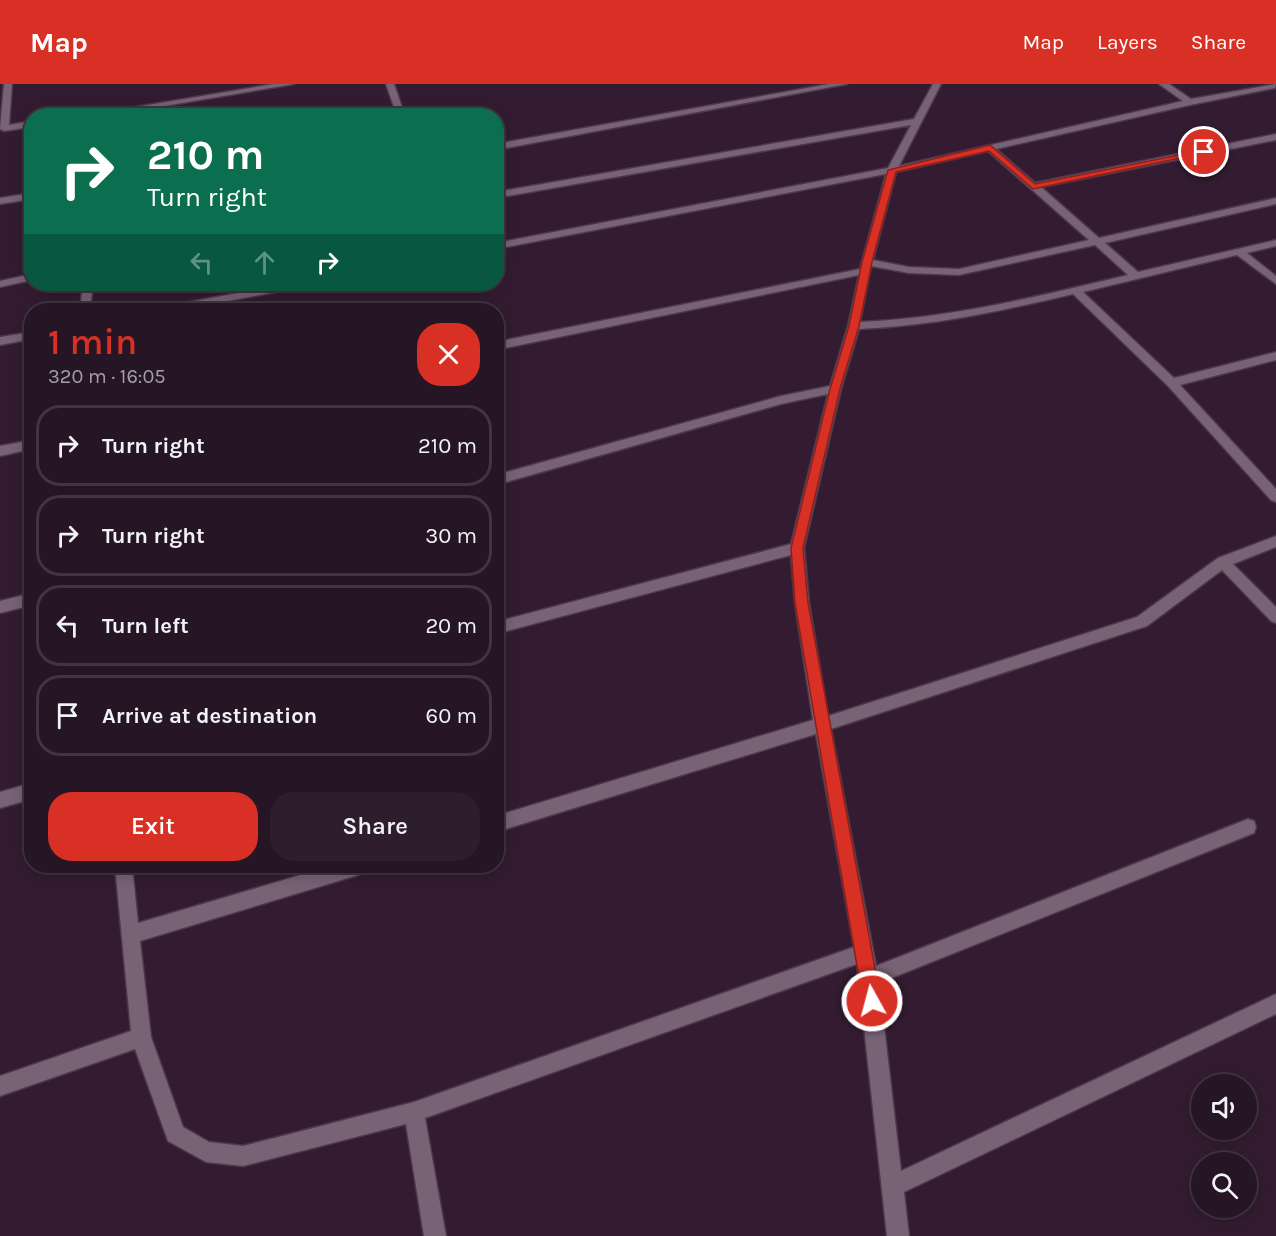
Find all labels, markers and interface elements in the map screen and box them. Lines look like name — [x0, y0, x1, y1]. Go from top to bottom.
text: Map — [30, 26, 88, 59]
text: Map — [1022, 30, 1064, 54]
text: Layers — [1097, 30, 1158, 54]
text: Share — [1191, 30, 1246, 54]
pin — [1178, 126, 1229, 177]
text: 210 m — [147, 130, 264, 180]
icon: right — [48, 132, 126, 210]
icon: arrive — [1187, 135, 1220, 168]
text: Turn right — [147, 181, 267, 213]
icon: left — [185, 246, 218, 279]
icon: ahead — [248, 246, 281, 279]
icon: right — [311, 246, 344, 279]
text: 1 min — [48, 321, 137, 363]
button: close — [417, 323, 480, 386]
text: 320 m · 16:05 — [48, 365, 166, 388]
icon: right — [51, 429, 84, 462]
text: Turn right — [102, 433, 205, 459]
text: 210 m — [418, 433, 477, 459]
icon: right — [51, 519, 84, 552]
text: Turn right — [102, 523, 205, 549]
text: 30 m — [425, 523, 477, 549]
icon: left — [51, 609, 84, 642]
text: Turn left — [102, 613, 189, 639]
text: 20 m — [425, 613, 477, 639]
icon: arrive — [51, 699, 84, 732]
text: Arrive at destination — [102, 703, 317, 729]
text: 60 m — [426, 703, 477, 729]
button: Exit — [48, 792, 258, 861]
button: Share — [270, 792, 480, 861]
position arrow — [840, 969, 904, 1033]
map controls — [1191, 1074, 1257, 1218]
button: sound — [1191, 1074, 1257, 1140]
button: search — [1191, 1152, 1257, 1218]

